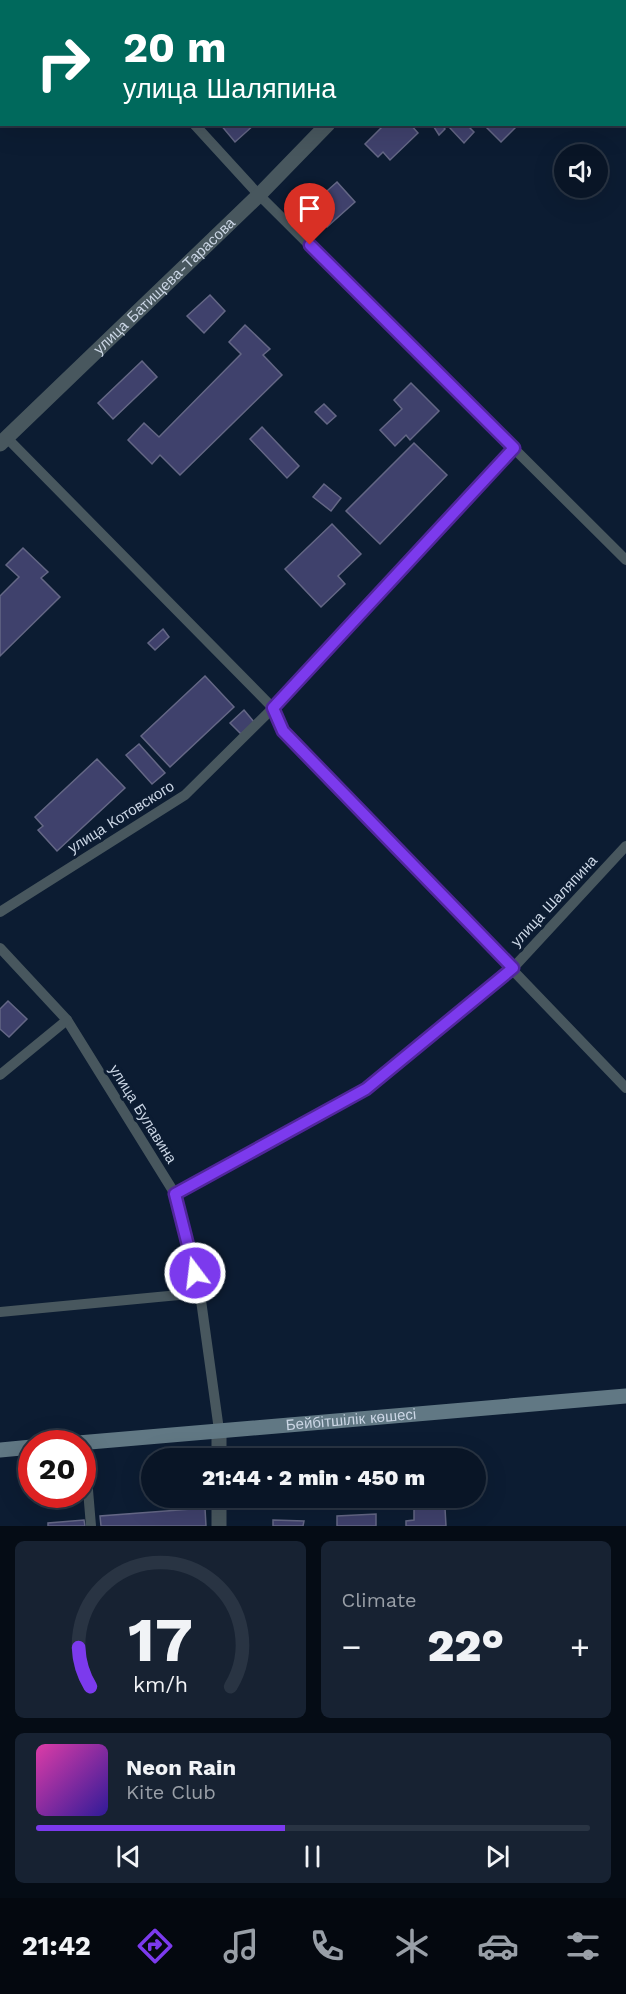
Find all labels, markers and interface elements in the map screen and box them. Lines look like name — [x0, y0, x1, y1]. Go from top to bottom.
text: 20 m — [123, 23, 227, 72]
icon: right — [24, 24, 102, 102]
text: улица Шаляпина — [123, 73, 336, 105]
map controls — [554, 144, 608, 198]
button: sound — [554, 144, 608, 198]
pin — [284, 183, 335, 245]
icon: arrive — [293, 192, 326, 225]
street label: улица Батищева-Тарасова — [90, 213, 239, 358]
street label: улица Котовского — [64, 777, 178, 857]
street label: улица Шаляпина — [507, 851, 601, 950]
street label: улица Булавина — [105, 1061, 181, 1167]
position arrow — [163, 1241, 227, 1305]
street label: Бейбітшілік көшесі — [285, 1405, 417, 1434]
speed limit sign: 20 — [18, 1430, 96, 1508]
text: 21:44 · 2 min · 450 m — [202, 1465, 425, 1490]
text: Climate — [342, 1588, 417, 1612]
text: 17 — [128, 1603, 193, 1676]
text: 22° — [427, 1619, 504, 1672]
text: − — [342, 1627, 361, 1666]
text: + — [570, 1627, 590, 1666]
text: km/h — [133, 1672, 188, 1697]
text: Neon Rain — [126, 1755, 236, 1780]
text: Kite Club — [126, 1780, 216, 1804]
icon: previous — [112, 1840, 145, 1873]
icon: pause — [296, 1840, 329, 1873]
icon: next — [481, 1840, 514, 1873]
icon: directions — [134, 1925, 176, 1967]
icon: music — [220, 1925, 262, 1967]
icon: phone — [306, 1925, 348, 1967]
icon: climate — [391, 1925, 433, 1967]
icon: car — [477, 1925, 519, 1967]
icon: filters — [562, 1925, 604, 1967]
text: 21:42 — [22, 1930, 91, 1962]

